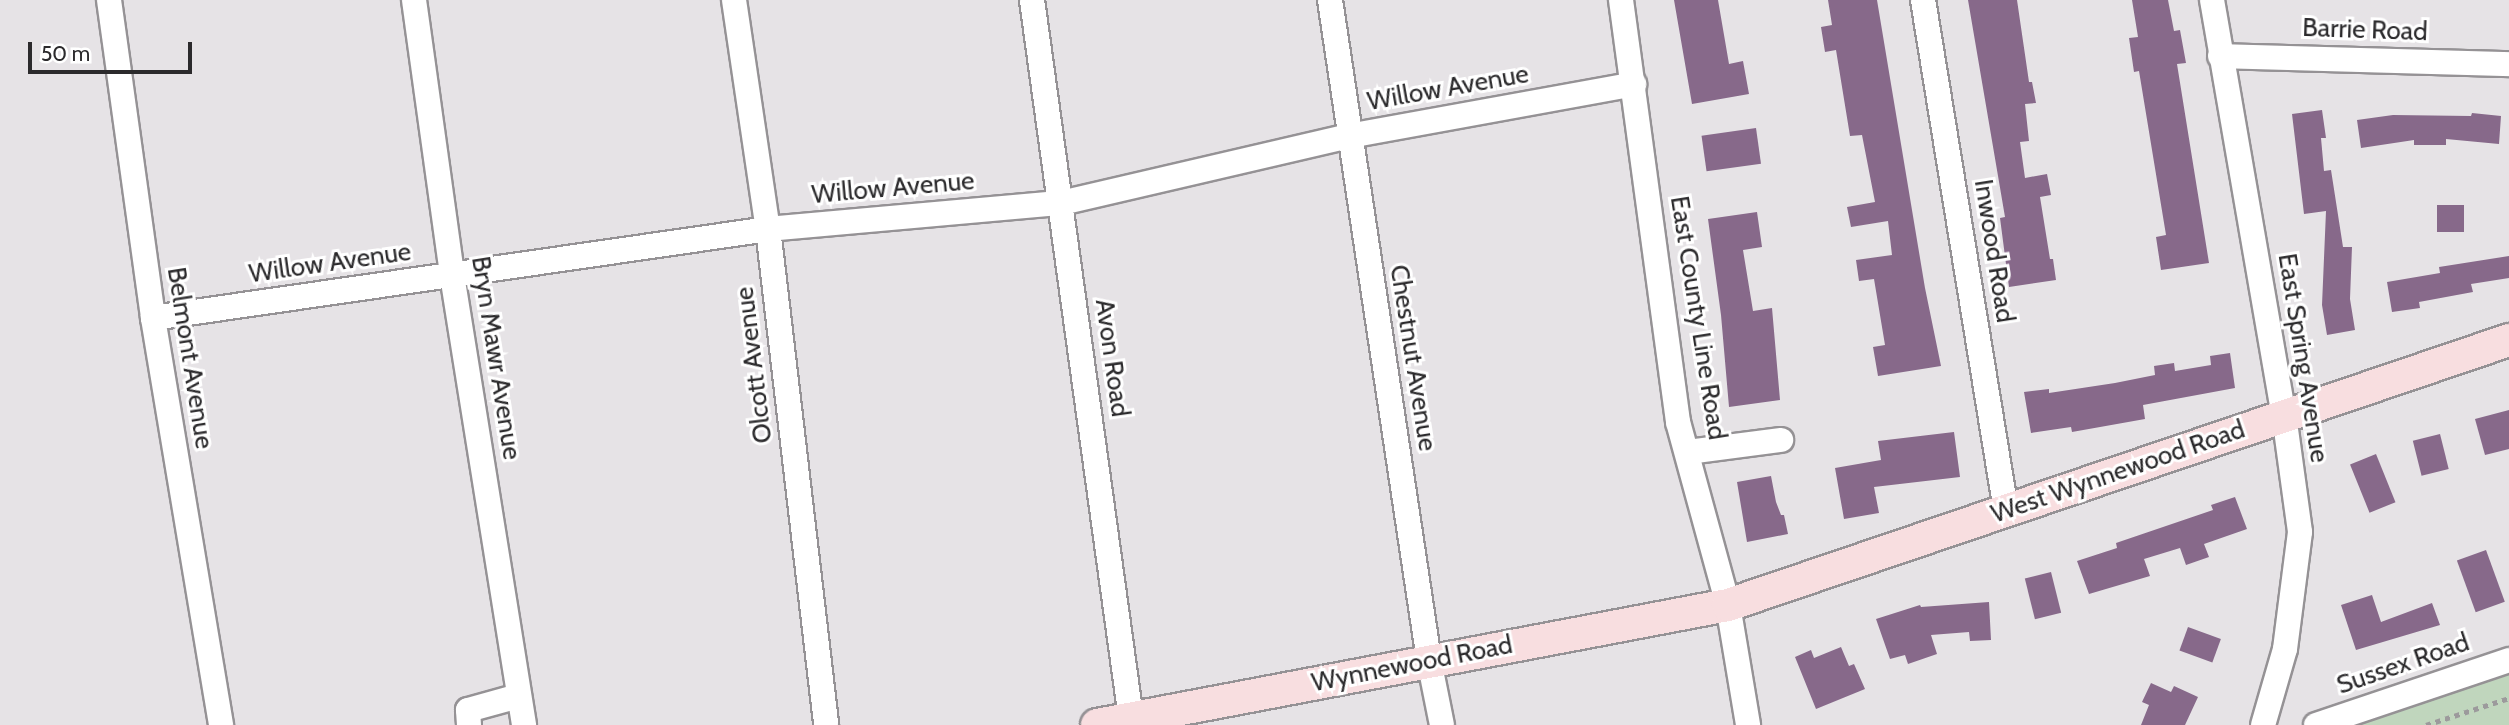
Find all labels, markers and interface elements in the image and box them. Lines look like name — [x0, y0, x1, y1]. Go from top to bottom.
street label: Barrie Road — [2302, 12, 2428, 48]
scale bar — [32, 28, 196, 72]
text: 50 m — [41, 41, 90, 66]
street label: Willow Avenue — [1365, 58, 1531, 118]
street label: Willow Avenue — [810, 165, 976, 211]
street label: Inwood Road — [1967, 177, 2021, 325]
street label: East County Line Road — [1663, 194, 1733, 442]
street label: Willow Avenue — [247, 236, 413, 290]
street label: East Spring Avenue — [2271, 251, 2335, 465]
street label: Bryn Mawr Avenue — [465, 254, 527, 462]
street label: Chestnut Avenue — [1383, 263, 1443, 453]
street label: Belmont Avenue — [160, 265, 220, 451]
street label: Olcott Avenue — [729, 285, 779, 445]
street label: Avon Road — [1088, 297, 1136, 419]
street label: West Wynnewood Road — [1987, 414, 2249, 530]
street label: Sussex Road — [2333, 627, 2473, 701]
street label: Wynnewood Road — [1309, 629, 1515, 699]

